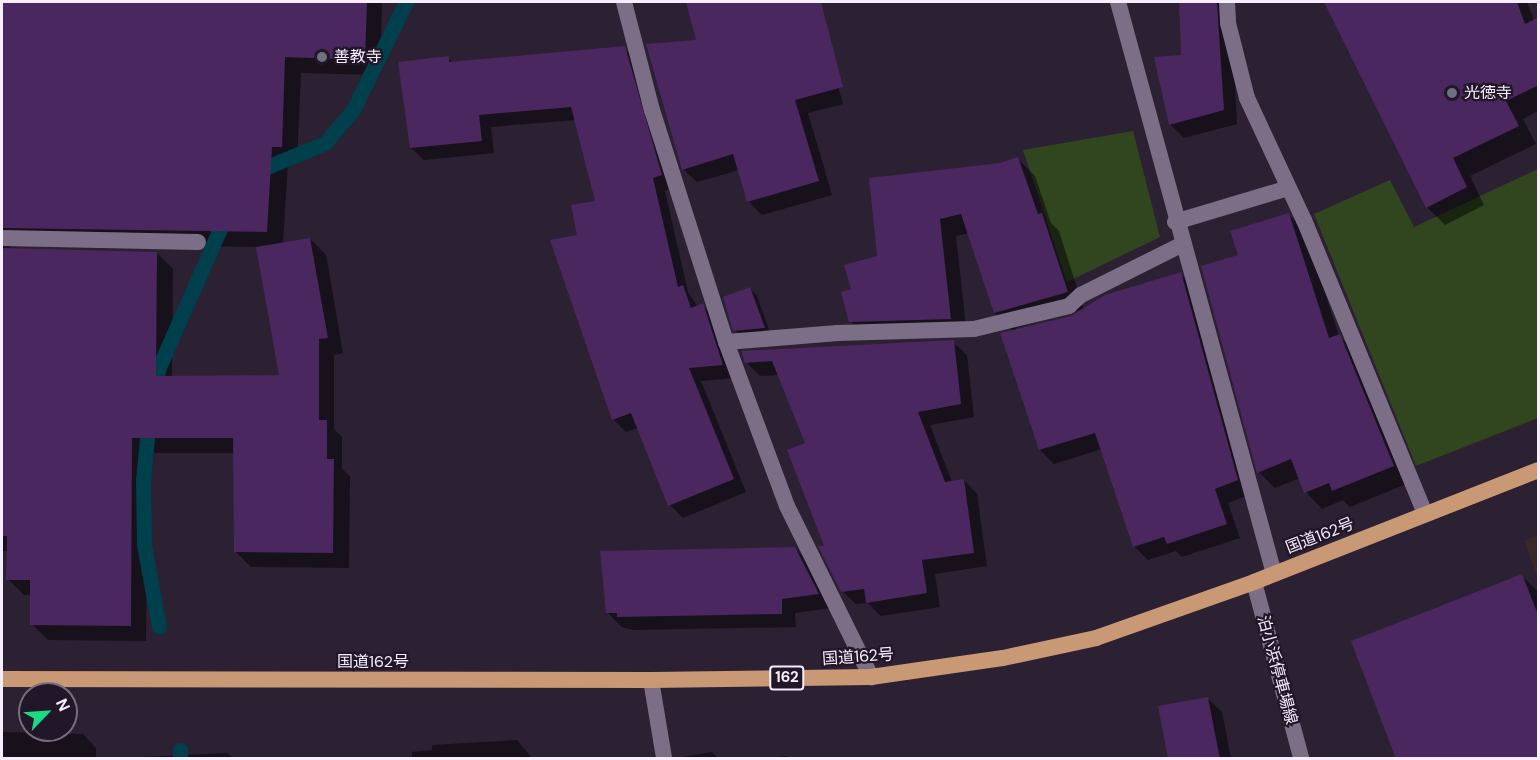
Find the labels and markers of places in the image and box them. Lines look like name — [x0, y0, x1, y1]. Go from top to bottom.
place label: 善教寺 — [334, 47, 382, 67]
marker: 善教寺 — [315, 50, 329, 64]
place label: 光徳寺 — [1464, 83, 1512, 103]
marker: 光徳寺 — [1445, 86, 1459, 100]

